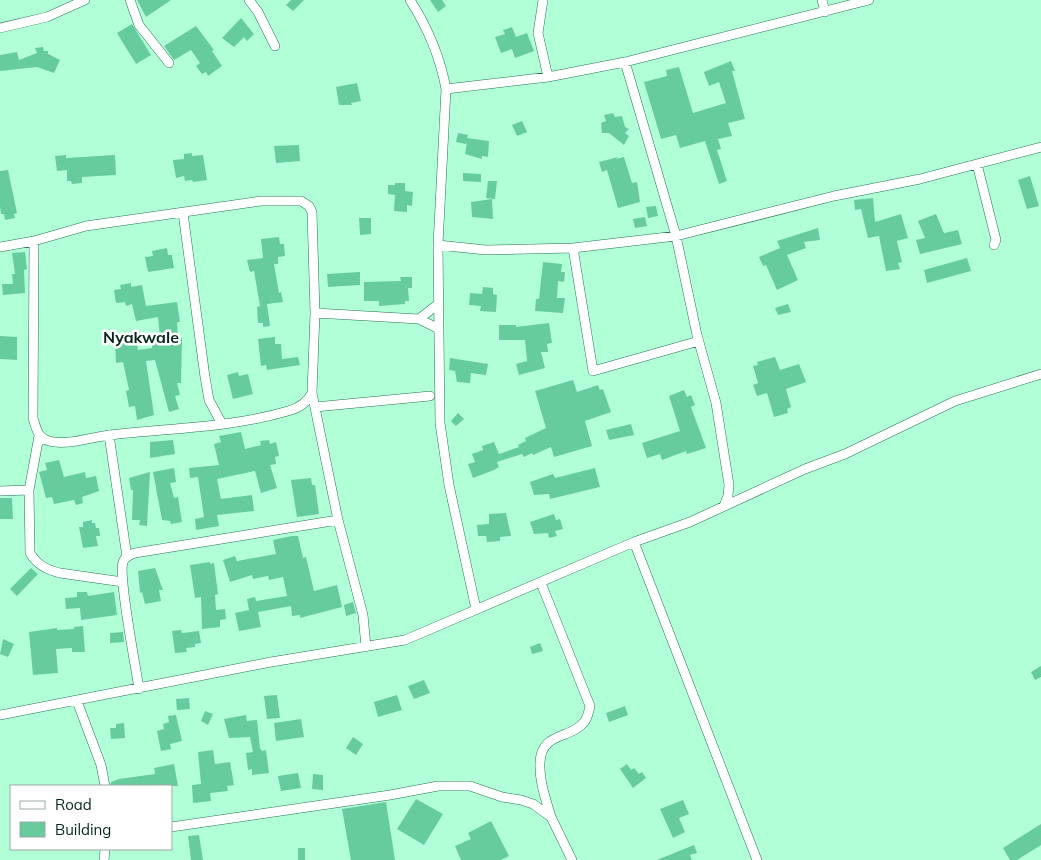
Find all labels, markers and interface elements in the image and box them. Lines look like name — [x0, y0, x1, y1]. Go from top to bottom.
district label: Nyakwale — [103, 327, 179, 347]
legend — [10, 785, 172, 850]
text: Road — [55, 795, 92, 814]
text: Building — [55, 820, 111, 839]

